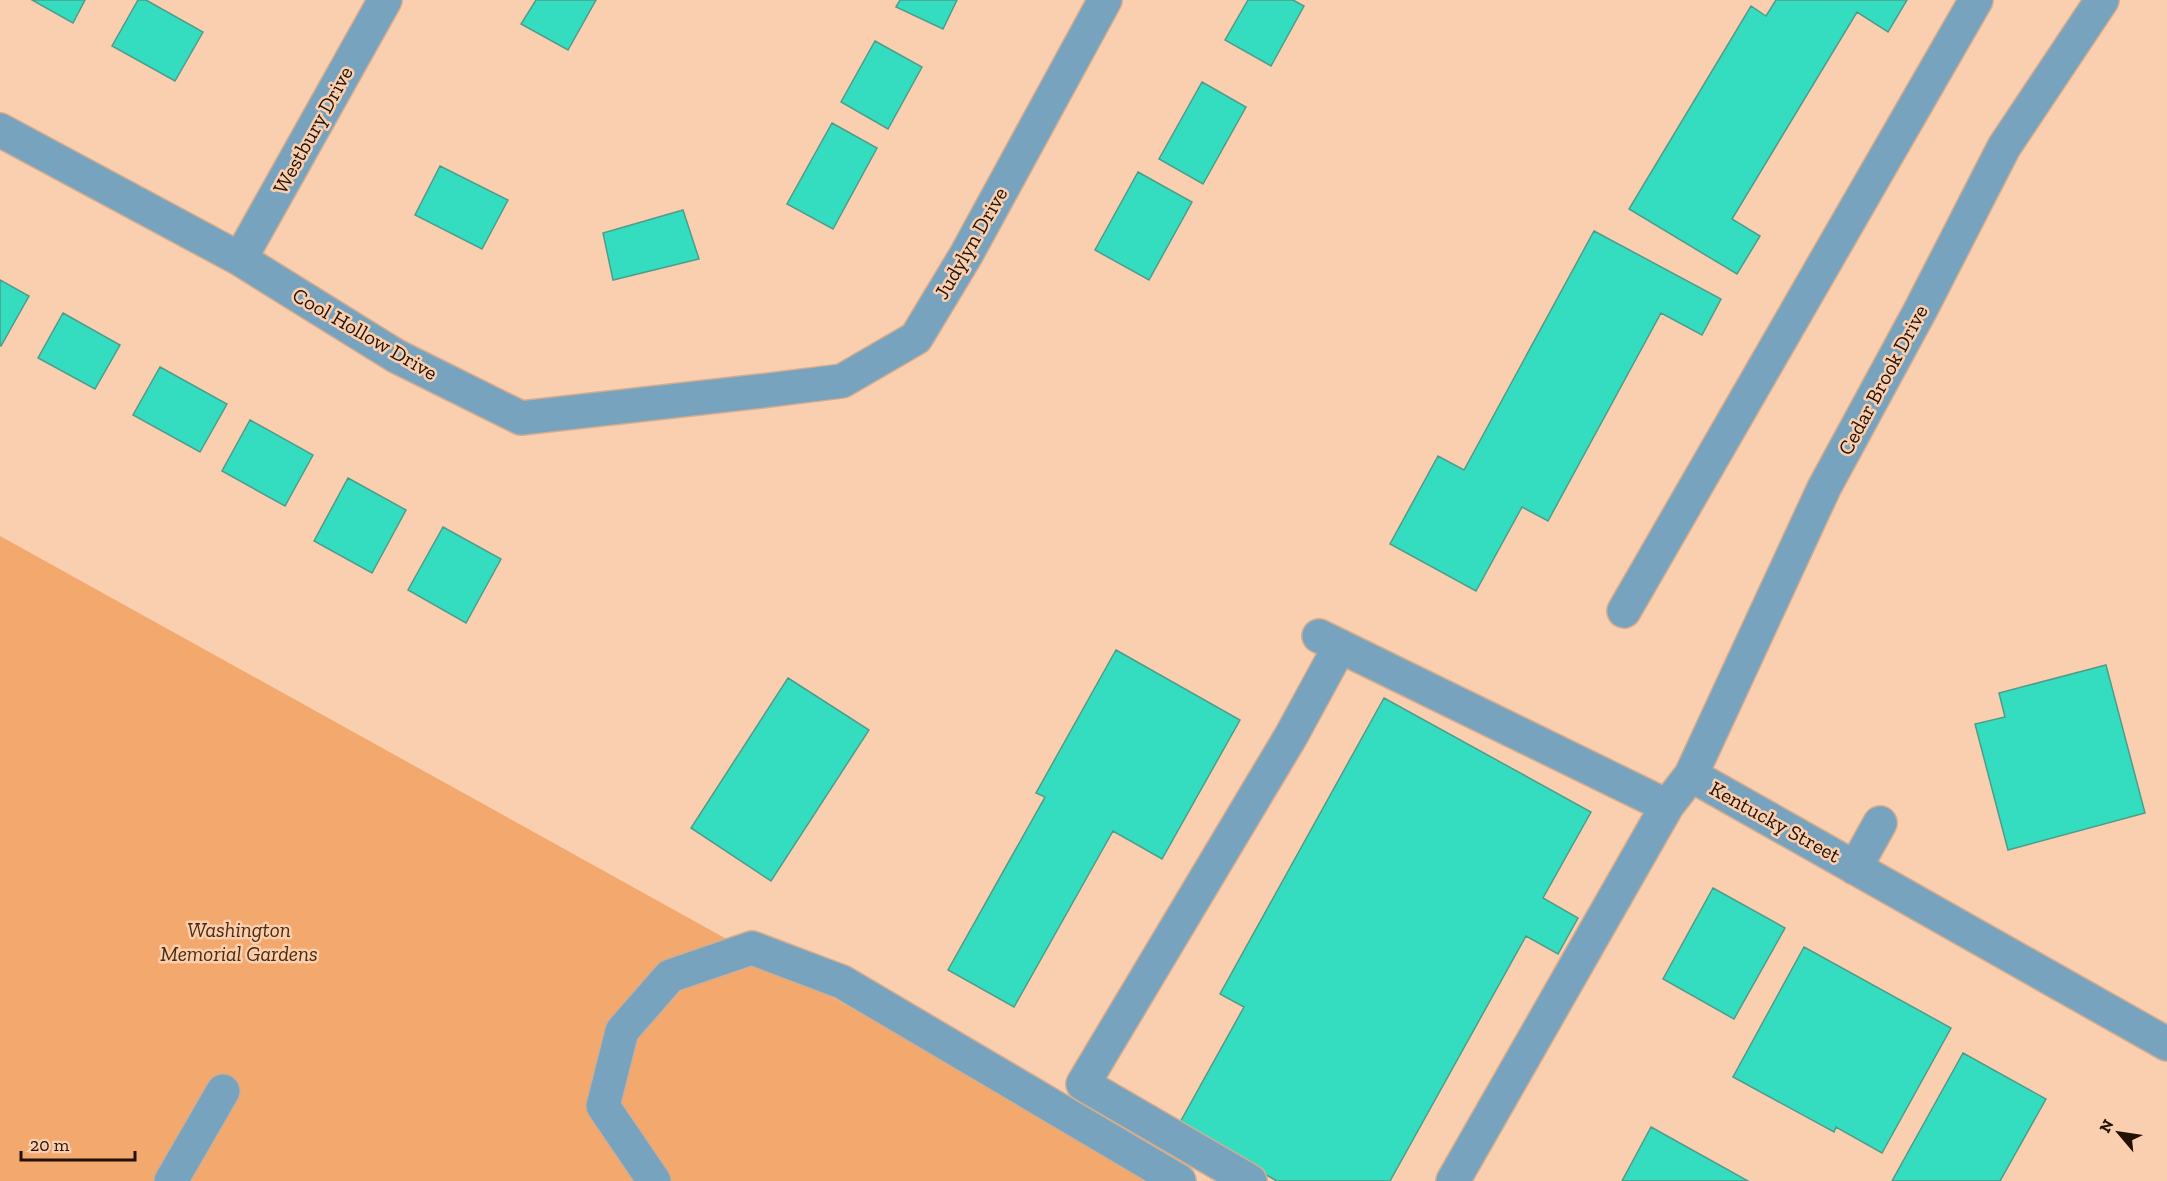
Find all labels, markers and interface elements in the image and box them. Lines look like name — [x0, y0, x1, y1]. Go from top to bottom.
street label: Westbury Drive — [267, 62, 358, 198]
street label: Judylyn Drive — [928, 182, 1013, 303]
street label: Cool Hollow Drive — [288, 282, 442, 385]
street label: Cedar Brook Drive — [1832, 300, 1933, 459]
street label: Kentucky Street — [1706, 775, 1845, 868]
park label: Washington Memorial Gardens — [160, 917, 318, 966]
north arrow — [2089, 1103, 2149, 1163]
text: N — [2095, 1116, 2118, 1136]
scale bar — [21, 1124, 135, 1162]
text: 20 m — [30, 1134, 70, 1156]

